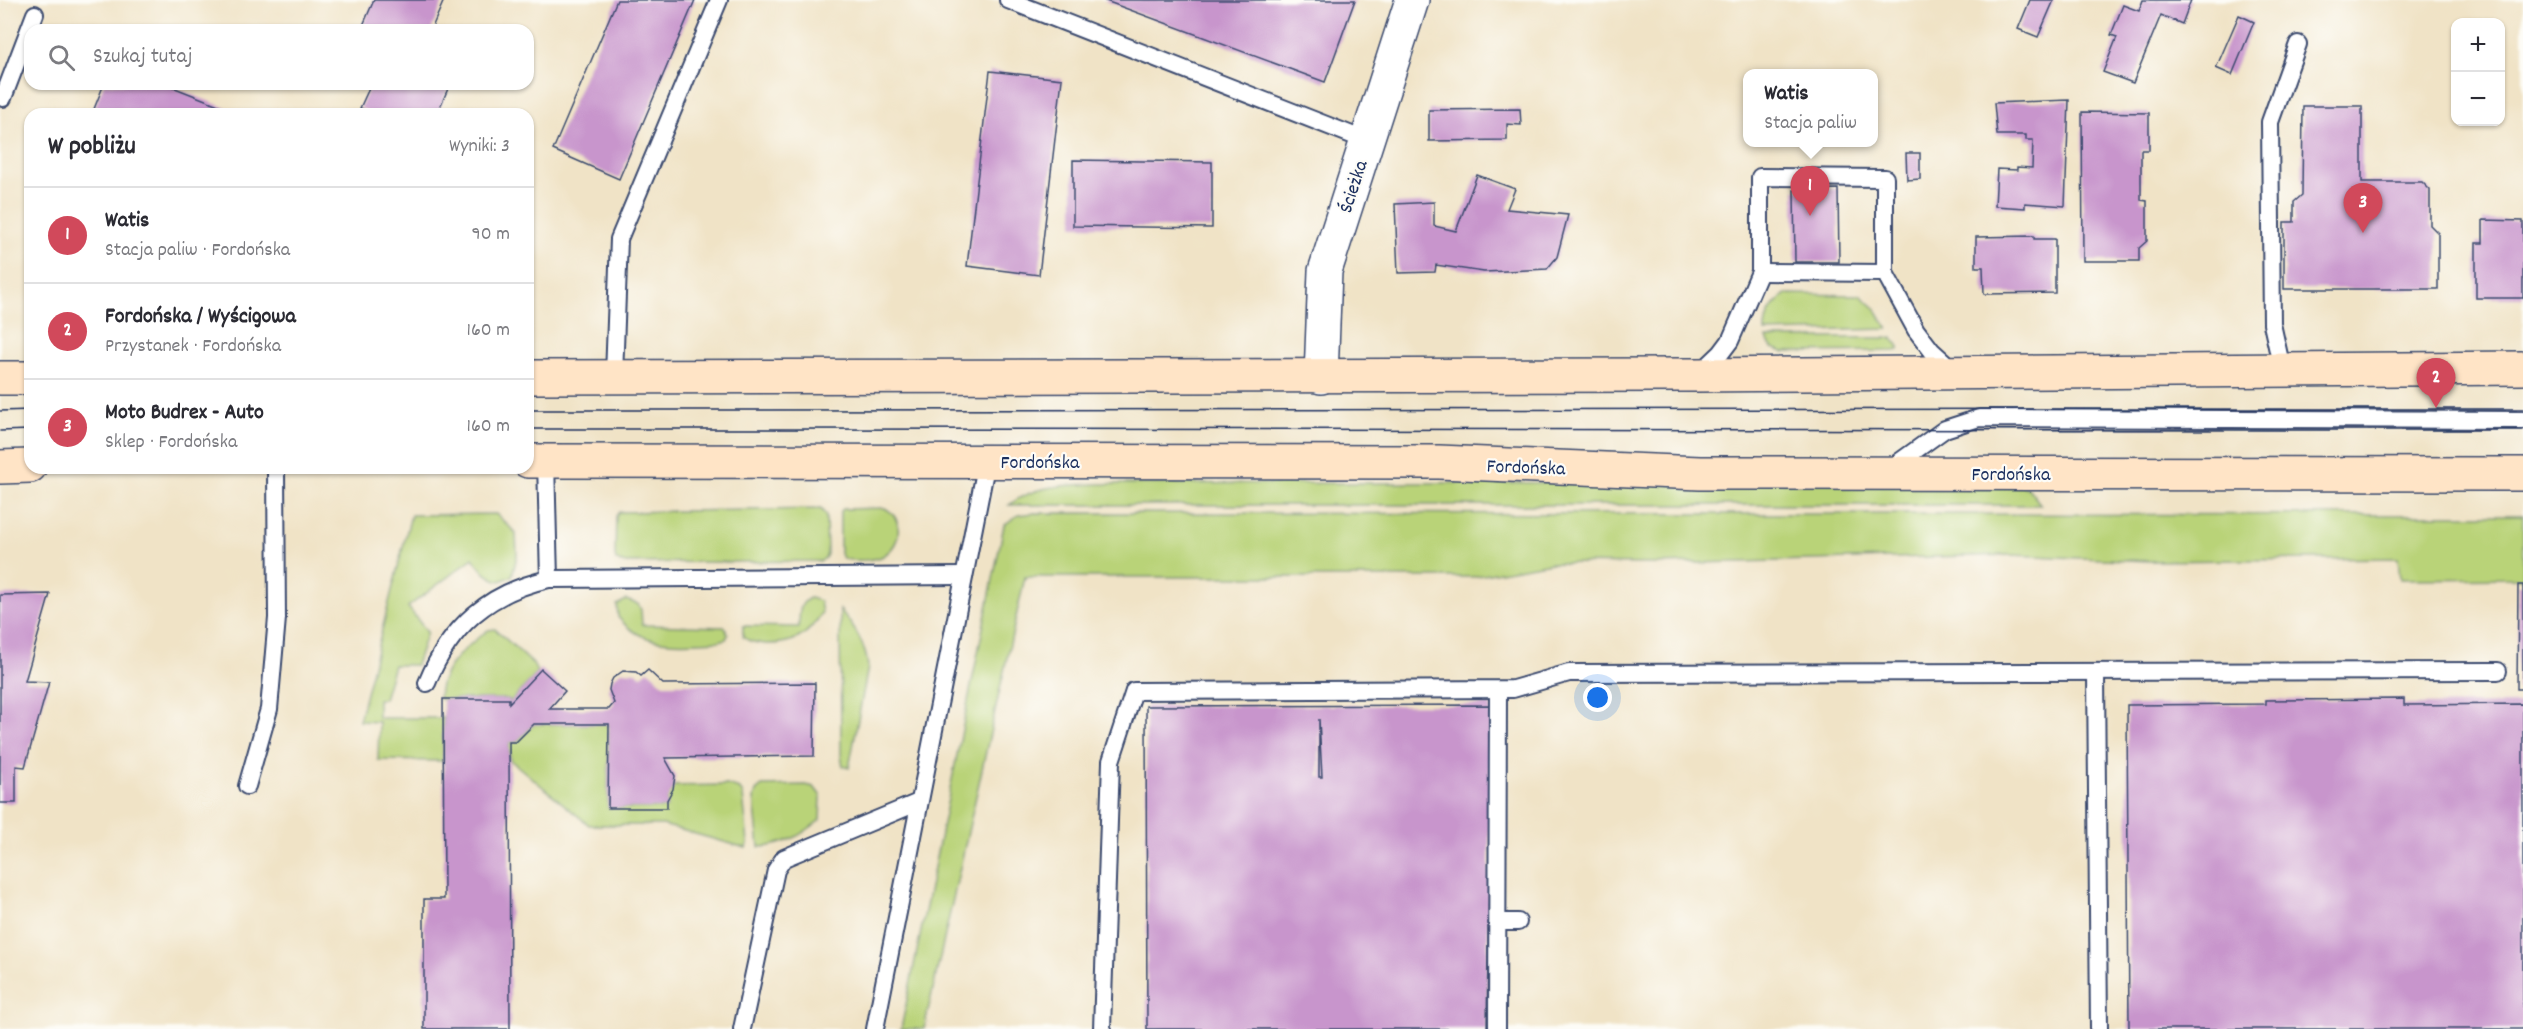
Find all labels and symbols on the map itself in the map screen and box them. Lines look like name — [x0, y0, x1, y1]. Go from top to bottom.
street label: Ścieżka — [1333, 156, 1377, 217]
pin: 1 — [1790, 166, 1830, 216]
pin: 3 — [2344, 184, 2382, 233]
pin: 2 — [2416, 358, 2456, 408]
street label: Fordońska — [1001, 450, 1080, 478]
street label: Fordońska — [1486, 454, 1566, 484]
street label: Fordońska — [1972, 462, 2051, 490]
your location — [1583, 683, 1612, 712]

